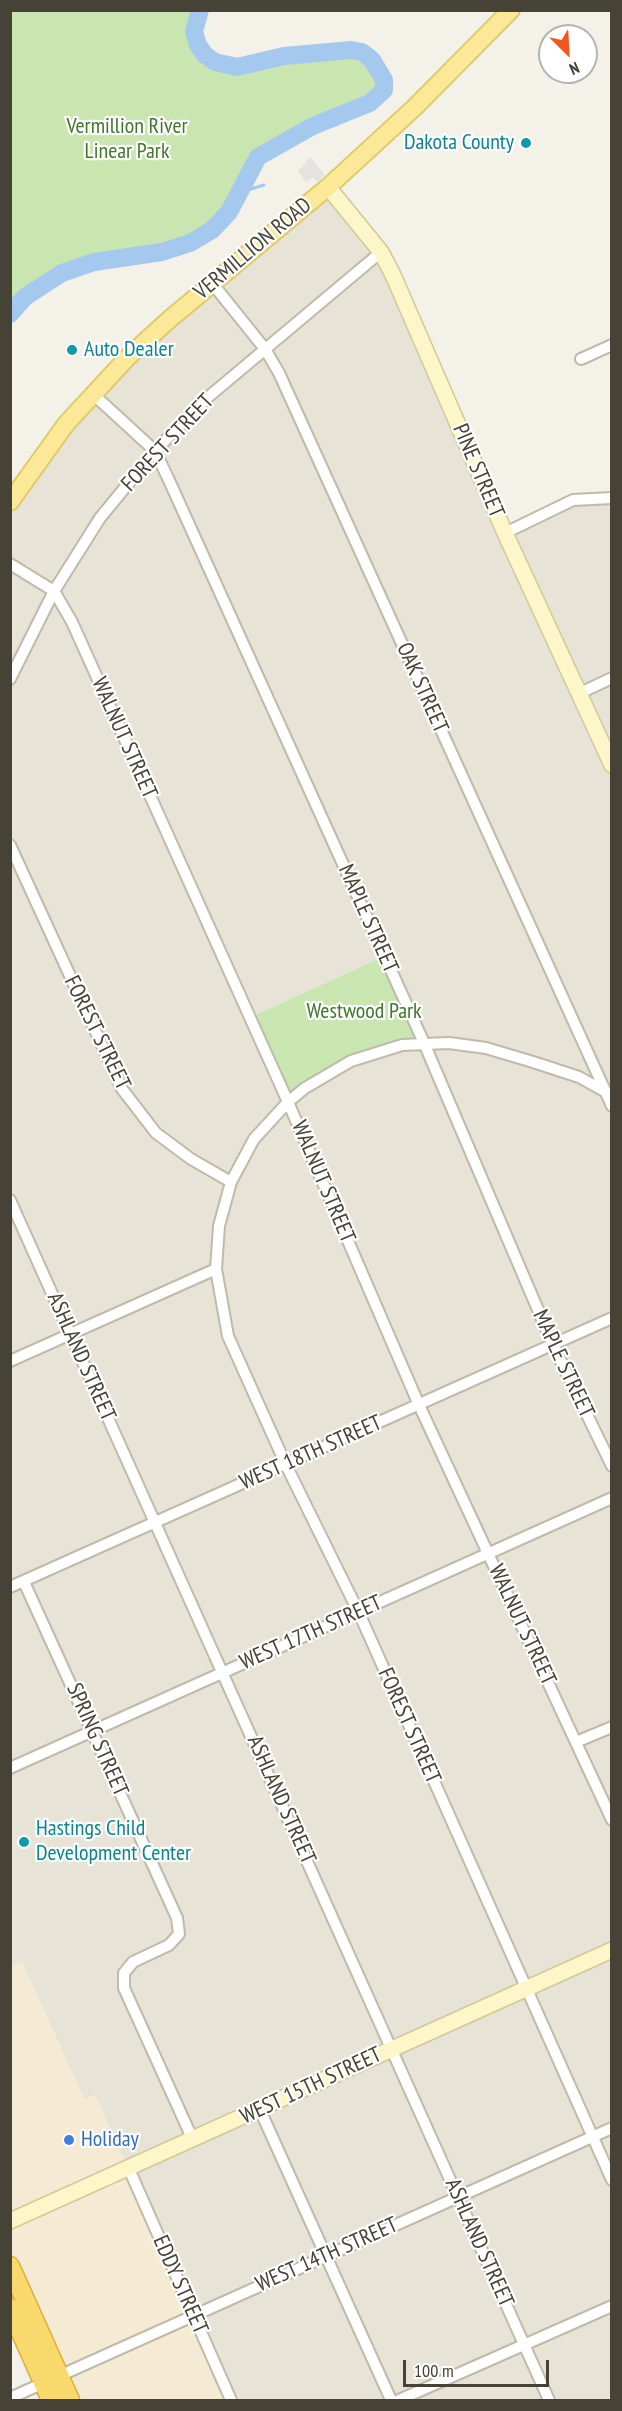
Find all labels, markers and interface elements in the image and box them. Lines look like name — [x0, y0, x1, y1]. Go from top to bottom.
north arrow — [538, 24, 598, 84]
text: N — [567, 58, 583, 80]
park label: Vermillion River Linear Park — [66, 114, 188, 166]
place label: Dakota County — [404, 130, 514, 156]
marker: Dakota County — [519, 136, 533, 150]
street label: VERMILLION ROAD — [189, 192, 317, 306]
place label: Auto Dealer — [84, 337, 174, 363]
marker: Auto Dealer — [65, 343, 79, 357]
street label: FOREST STREET — [116, 389, 220, 497]
street label: PINE STREET — [446, 420, 510, 522]
street label: OAK STREET — [390, 639, 454, 737]
street label: WALNUT STREET — [85, 673, 163, 803]
street label: MAPLE STREET — [332, 861, 404, 977]
street label: FOREST STREET — [58, 972, 136, 1094]
park label: Westwood Park — [306, 999, 422, 1025]
street label: WALNUT STREET — [285, 1117, 361, 1247]
street label: ASHLAND STREET — [41, 1289, 121, 1425]
street label: MAPLE STREET — [527, 1306, 599, 1422]
street label: WEST 18TH STREET — [236, 1410, 386, 1496]
street label: WALNUT STREET — [483, 1560, 561, 1690]
street label: WEST 17TH STREET — [236, 1590, 386, 1676]
street label: FOREST STREET — [372, 1664, 446, 1788]
street label: SPRING STREET — [60, 1679, 134, 1801]
street label: ASHLAND STREET — [241, 1732, 321, 1868]
place label: Hastings Child Development Center — [36, 1816, 191, 1868]
marker: Hastings Child Development Center — [17, 1835, 31, 1849]
street label: WEST 15TH STREET — [236, 2042, 386, 2130]
place label: Holiday — [81, 2127, 139, 2153]
marker: Holiday — [62, 2133, 76, 2147]
street label: ASHLAND STREET — [439, 2175, 519, 2311]
street label: WEST 14TH STREET — [252, 2212, 402, 2298]
street label: EDDY STREET — [147, 2232, 213, 2338]
scale bar — [406, 2348, 552, 2386]
text: 100 m — [414, 2359, 454, 2382]

